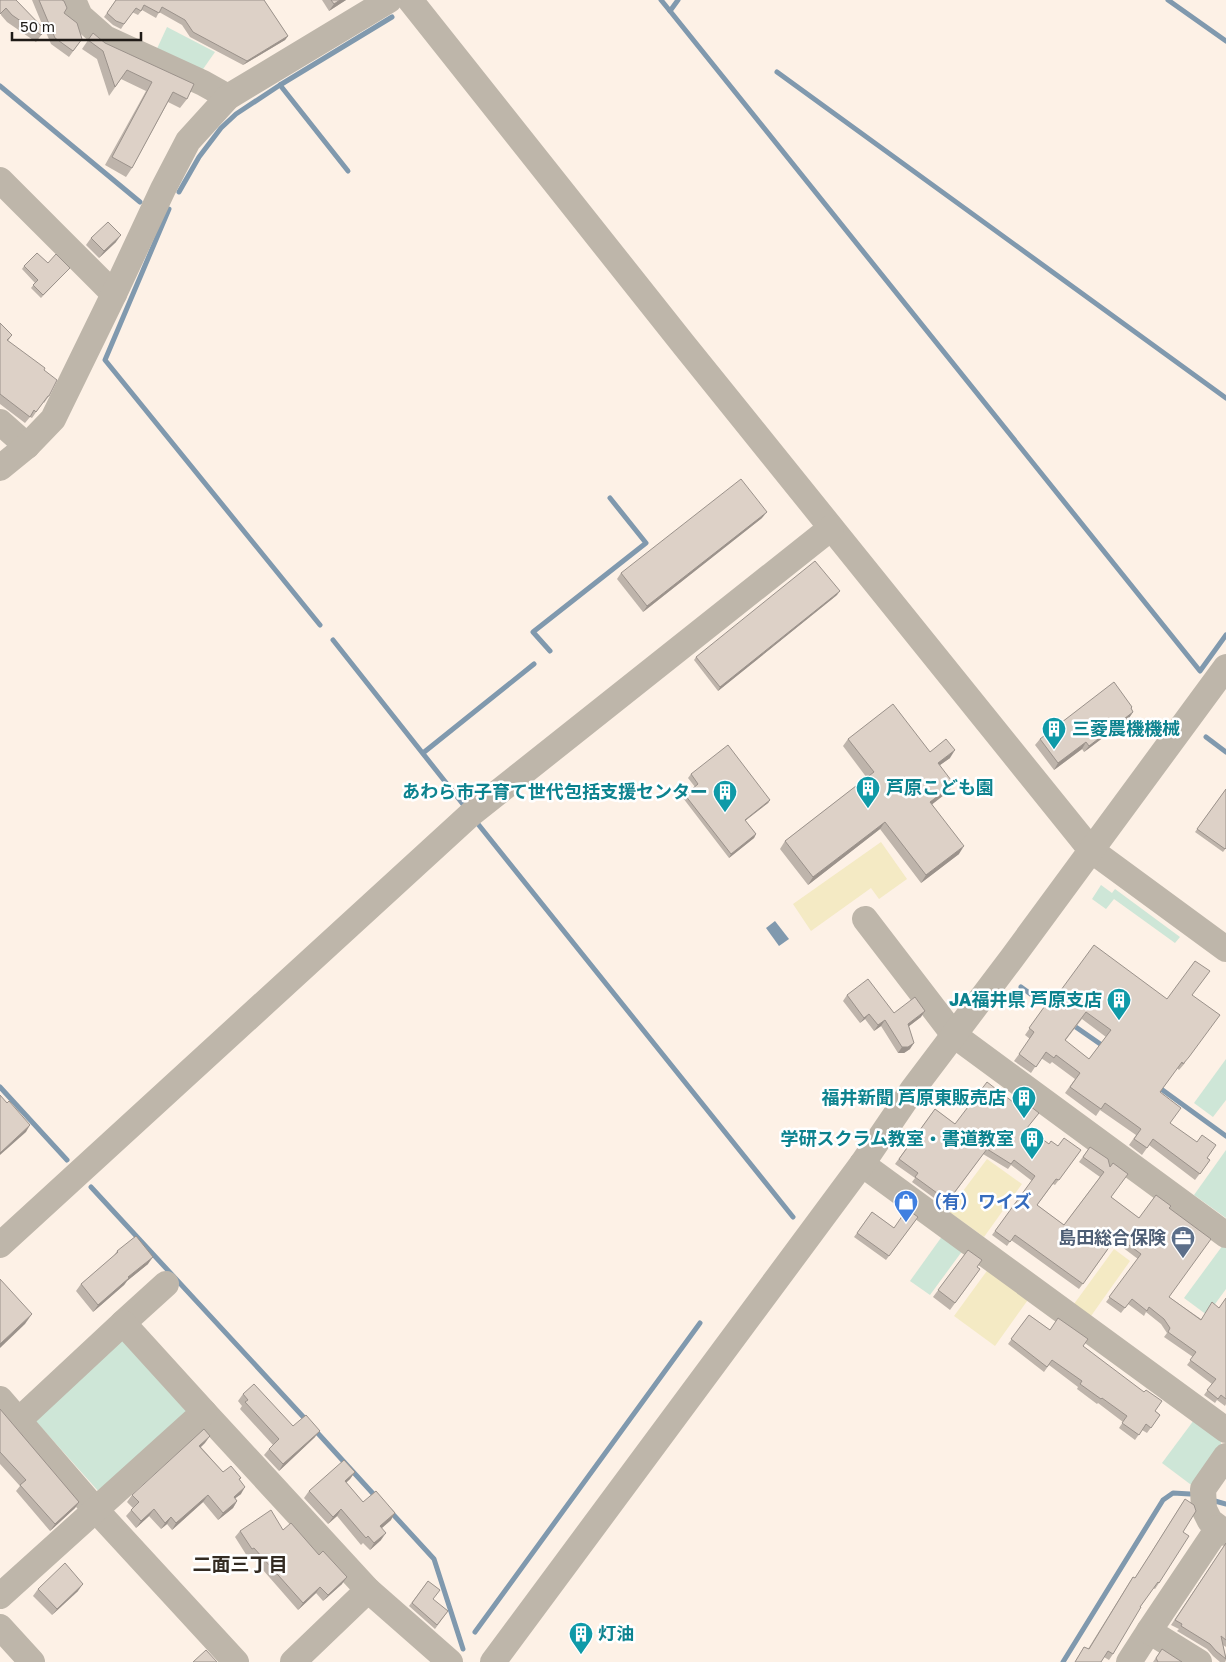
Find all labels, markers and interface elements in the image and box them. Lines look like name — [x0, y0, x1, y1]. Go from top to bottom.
scale bar — [12, 10, 141, 42]
text: 50 m — [20, 17, 55, 35]
building icon: 三菱農機機械 — [1041, 716, 1067, 750]
place label: 三菱農機機械 — [1072, 717, 1180, 739]
building icon: 芦原こども園 — [855, 775, 881, 809]
place label: 芦原こども園 — [886, 776, 994, 798]
building icon: あわら市子育て世代包括支援センター — [712, 779, 738, 813]
place label: あわら市子育て世代包括支援センター — [402, 780, 708, 802]
building icon: JA福井県 芦原支店 — [1106, 987, 1132, 1021]
place label: JA福井県 芦原支店 — [949, 988, 1102, 1010]
building icon: 福井新聞 芦原東販売店 — [1011, 1085, 1037, 1119]
place label: 福井新聞 芦原東販売店 — [822, 1086, 1006, 1108]
building icon: 学研スクラム教室・書道教室 — [1019, 1126, 1045, 1160]
place label: 学研スクラム教室・書道教室 — [781, 1127, 1014, 1149]
shop icon: （有）ワイズ — [893, 1189, 919, 1223]
place label: （有）ワイズ — [924, 1190, 1031, 1212]
office icon: 島田総合保険 — [1170, 1225, 1196, 1259]
place label: 島田総合保険 — [1058, 1226, 1166, 1248]
district label: 二面三丁目 — [192, 1552, 288, 1575]
building icon: 灯油 — [568, 1621, 594, 1655]
place label: 灯油 — [598, 1622, 634, 1644]

